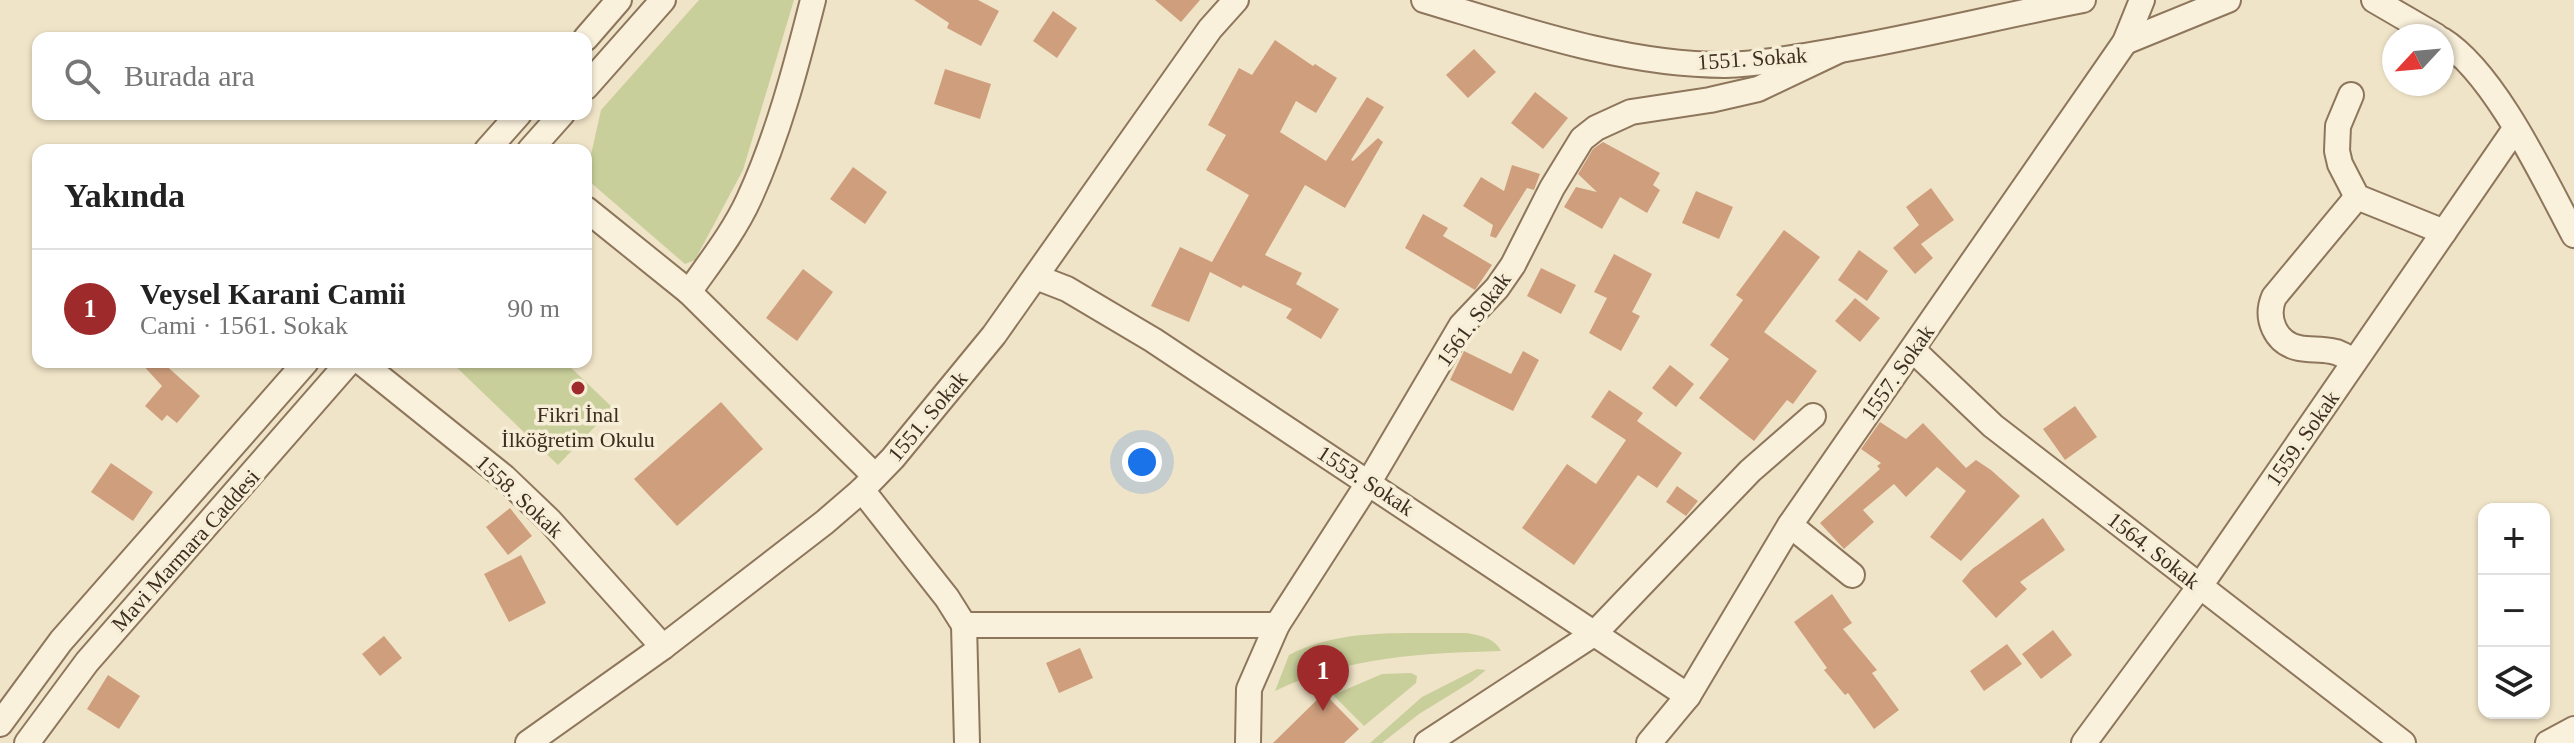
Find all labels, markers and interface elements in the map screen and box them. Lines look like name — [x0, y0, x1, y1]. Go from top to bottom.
north arrow — [2382, 24, 2454, 96]
search box — [32, 32, 592, 120]
street label: 1551. Sokak — [1696, 42, 1808, 75]
icon: search — [60, 54, 104, 98]
text: Burada ara — [124, 59, 255, 92]
text: Yakında — [64, 177, 185, 214]
street label: 1561. Sokak — [1431, 267, 1516, 371]
text: Veysel Karani Camii — [140, 277, 406, 310]
text: 1 — [84, 294, 97, 323]
text: 90 m — [507, 294, 560, 323]
text: Cami · 1561. Sokak — [140, 311, 348, 340]
street label: 1557. Sokak — [1856, 320, 1939, 425]
street label: 1551. Sokak — [882, 366, 972, 466]
marker: Fikri İnal İlköğretim Okulu — [569, 379, 587, 397]
street label: 1559. Sokak — [2261, 386, 2344, 491]
place label: Fikri İnal İlköğretim Okulu — [501, 402, 655, 452]
street label: 1553. Sokak — [1313, 440, 1419, 521]
your location — [1122, 442, 1162, 482]
street label: 1558. Sokak — [471, 450, 568, 543]
street label: Mavi Marmara Caddesi — [106, 464, 265, 636]
map controls — [2478, 503, 2550, 719]
button: + — [2478, 503, 2550, 575]
street label: 1564. Sokak — [2103, 507, 2205, 594]
button: − — [2478, 575, 2550, 647]
pin: 1 — [1297, 645, 1349, 711]
button: layers — [2478, 647, 2550, 719]

